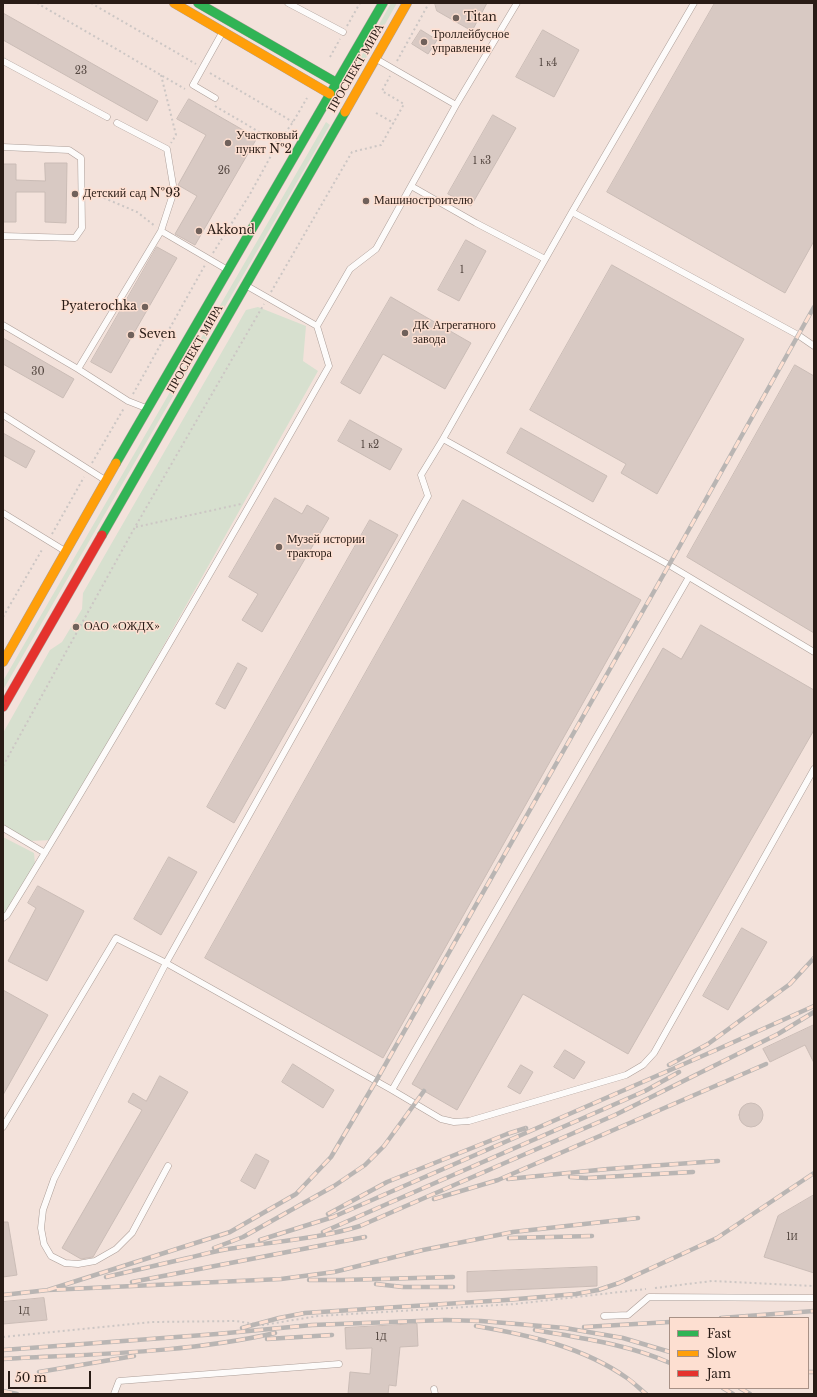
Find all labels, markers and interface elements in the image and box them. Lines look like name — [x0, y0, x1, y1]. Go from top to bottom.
place label: Titan — [464, 11, 497, 25]
marker: Titan — [451, 13, 461, 23]
street label: ПРОСПЕКТ МИРА — [325, 21, 387, 115]
place label: Троллейбусное управление — [432, 28, 509, 56]
marker: Троллейбусное управление — [419, 37, 429, 47]
house number: 1 к4 — [539, 57, 557, 69]
house number: 23 — [75, 65, 87, 77]
place label: Участковый пункт №2 — [236, 129, 298, 157]
marker: Участковый пункт №2 — [223, 138, 233, 148]
house number: 1 к3 — [473, 155, 491, 167]
house number: 26 — [218, 165, 230, 177]
place label: Детский сад №93 — [83, 187, 180, 201]
marker: Детский сад №93 — [70, 189, 80, 199]
place label: Машиностроителю — [374, 194, 473, 208]
marker: Машиностроителю — [361, 196, 371, 206]
place label: Akkond — [207, 224, 255, 238]
marker: Akkond — [194, 226, 204, 236]
house number: 1 — [460, 264, 464, 276]
place label: Pyaterochka — [61, 300, 137, 314]
marker: Pyaterochka — [140, 302, 150, 312]
street label: ПРОСПЕКТ МИРА — [164, 302, 226, 396]
place label: ДК Агрегатного завода — [413, 319, 496, 347]
place label: Seven — [139, 328, 176, 342]
marker: ДК Агрегатного завода — [400, 328, 410, 338]
marker: Seven — [126, 330, 136, 340]
house number: 30 — [31, 366, 45, 378]
house number: 1 к2 — [361, 439, 379, 451]
place label: Музей истории трактора — [287, 533, 365, 561]
marker: Музей истории трактора — [274, 542, 284, 552]
place label: ОАО «ОЖДХ» — [84, 620, 160, 634]
marker: ОАО «ОЖДХ» — [71, 622, 81, 632]
house number: 1И — [786, 1231, 798, 1243]
house number: 1Д — [18, 1305, 30, 1317]
legend — [669, 1317, 809, 1389]
text: Fast — [707, 1326, 731, 1341]
house number: 1Д — [375, 1331, 387, 1343]
text: Slow — [707, 1346, 736, 1361]
scale bar — [10, 1363, 93, 1389]
text: Jam — [707, 1366, 731, 1381]
text: 50 m — [15, 1370, 47, 1385]

